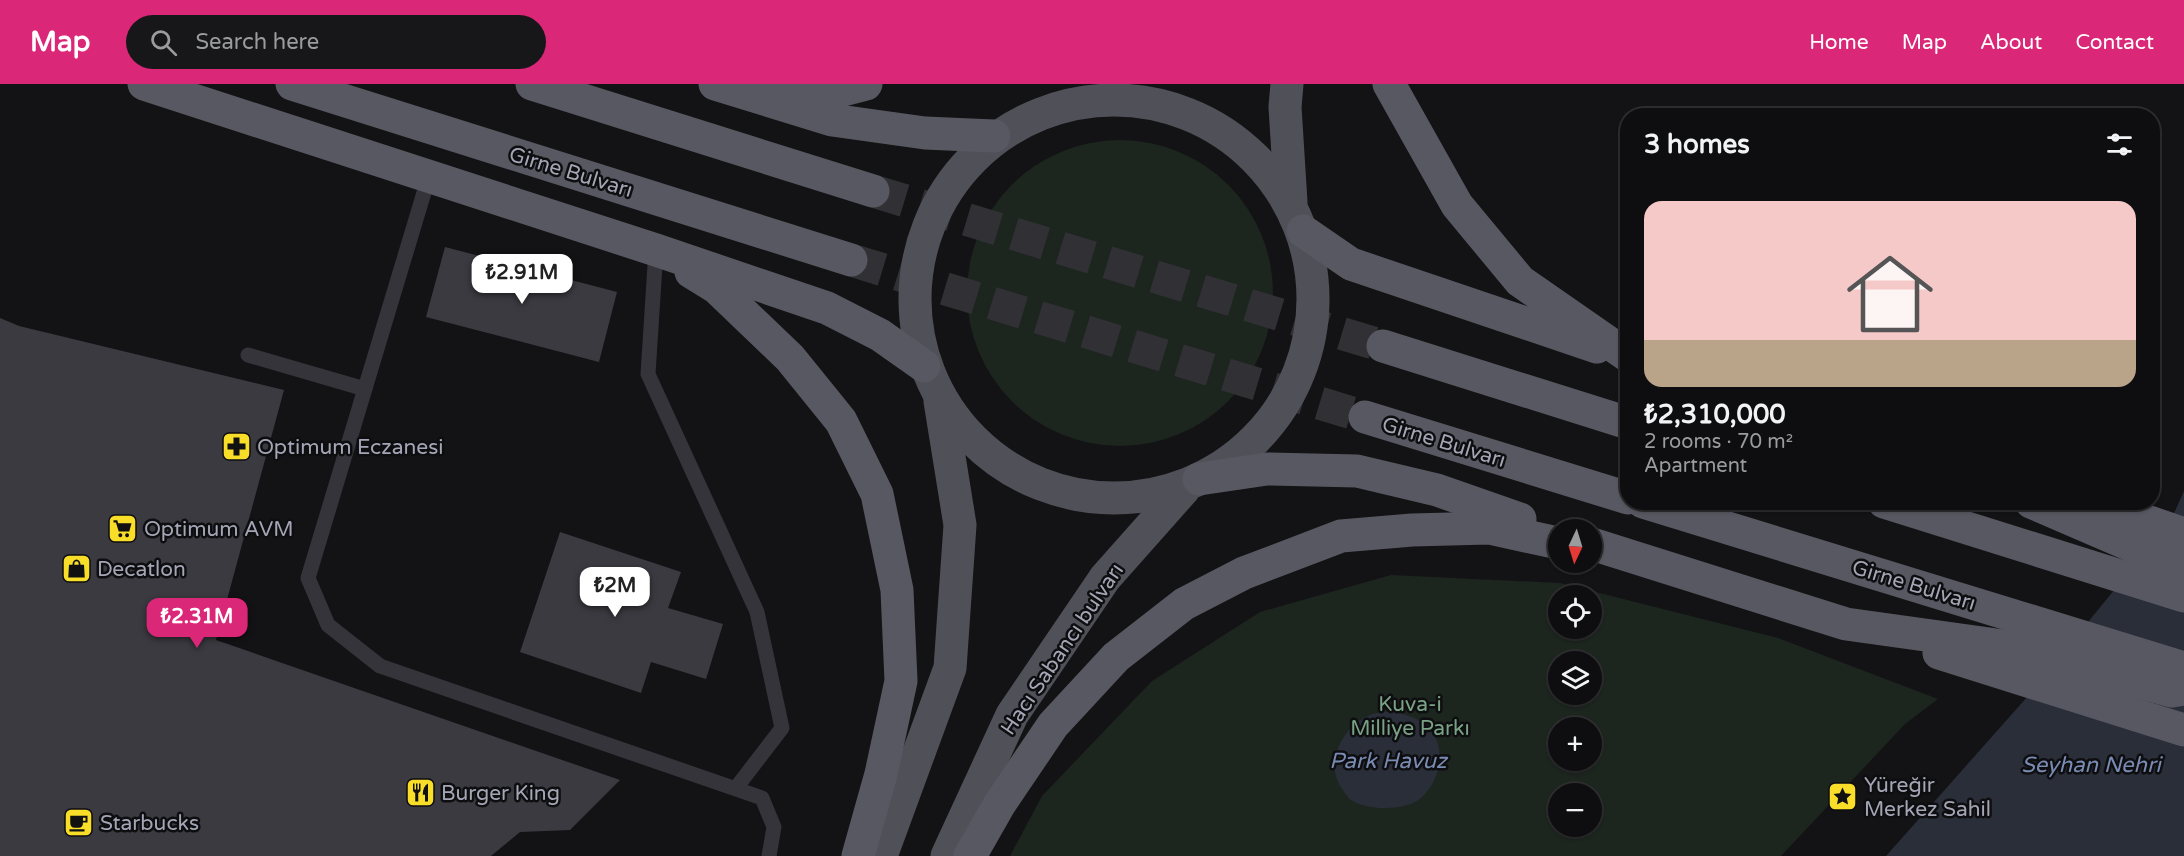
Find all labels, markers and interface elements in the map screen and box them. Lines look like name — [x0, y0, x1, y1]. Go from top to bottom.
search box — [126, 15, 546, 69]
text: Map — [30, 25, 90, 59]
icon: search — [147, 26, 180, 59]
text: Search here — [195, 29, 319, 55]
text: Home — [1809, 30, 1869, 55]
text: Map — [1902, 30, 1947, 55]
text: About — [1980, 30, 2042, 55]
text: Contact — [2075, 30, 2154, 55]
icon: filters — [2103, 128, 2136, 161]
text: 3 homes — [1644, 129, 1750, 160]
street label: Girne Bulvarı — [506, 142, 636, 203]
icon: home — [1836, 240, 1944, 348]
pin: ₺2.91M — [473, 254, 571, 305]
text: ₺2.91M — [486, 261, 558, 285]
text: ₺2,310,000 — [1644, 399, 1786, 430]
street label: Girne Bulvarı — [1379, 412, 1509, 473]
text: 2 rooms · 70 m² — [1644, 430, 1793, 454]
pharmacy icon: Optimum Eczanesi — [220, 431, 252, 463]
place label: Optimum Eczanesi — [257, 435, 444, 460]
text: Apartment — [1644, 454, 1747, 478]
supermarket icon: Optimum AVM — [107, 513, 139, 545]
place label: Optimum AVM — [144, 517, 294, 542]
north arrow — [1548, 519, 1602, 573]
map controls — [1548, 519, 1602, 837]
shop icon: Decatlon — [60, 553, 92, 585]
street label: Girne Bulvarı — [1849, 555, 1979, 616]
place label: Decatlon — [97, 557, 186, 582]
street label: Hacı Sabancı bulvarı — [996, 559, 1129, 740]
pin: ₺2M — [586, 567, 644, 618]
text: ₺2M — [594, 574, 636, 598]
button: locate — [1548, 585, 1602, 639]
pin: ₺2.31M — [148, 598, 246, 649]
text: ₺2.31M — [161, 605, 233, 629]
button: layers — [1548, 651, 1602, 705]
park label: Kuva-i Milliye Parkı — [1350, 692, 1470, 741]
button: + — [1548, 717, 1602, 771]
water label: Park Havuz — [1329, 748, 1449, 774]
water label: Seyhan Nehri — [2021, 752, 2163, 778]
place label: Yüreğir Merkez Sahil — [1864, 773, 1991, 822]
restaurant icon: Burger King — [404, 777, 436, 809]
place label: Burger King — [441, 781, 560, 806]
place icon: Yüreğir Merkez Sahil — [1827, 781, 1859, 813]
button: − — [1548, 783, 1602, 837]
cafe icon: Starbucks — [63, 807, 95, 839]
place label: Starbucks — [100, 811, 199, 836]

